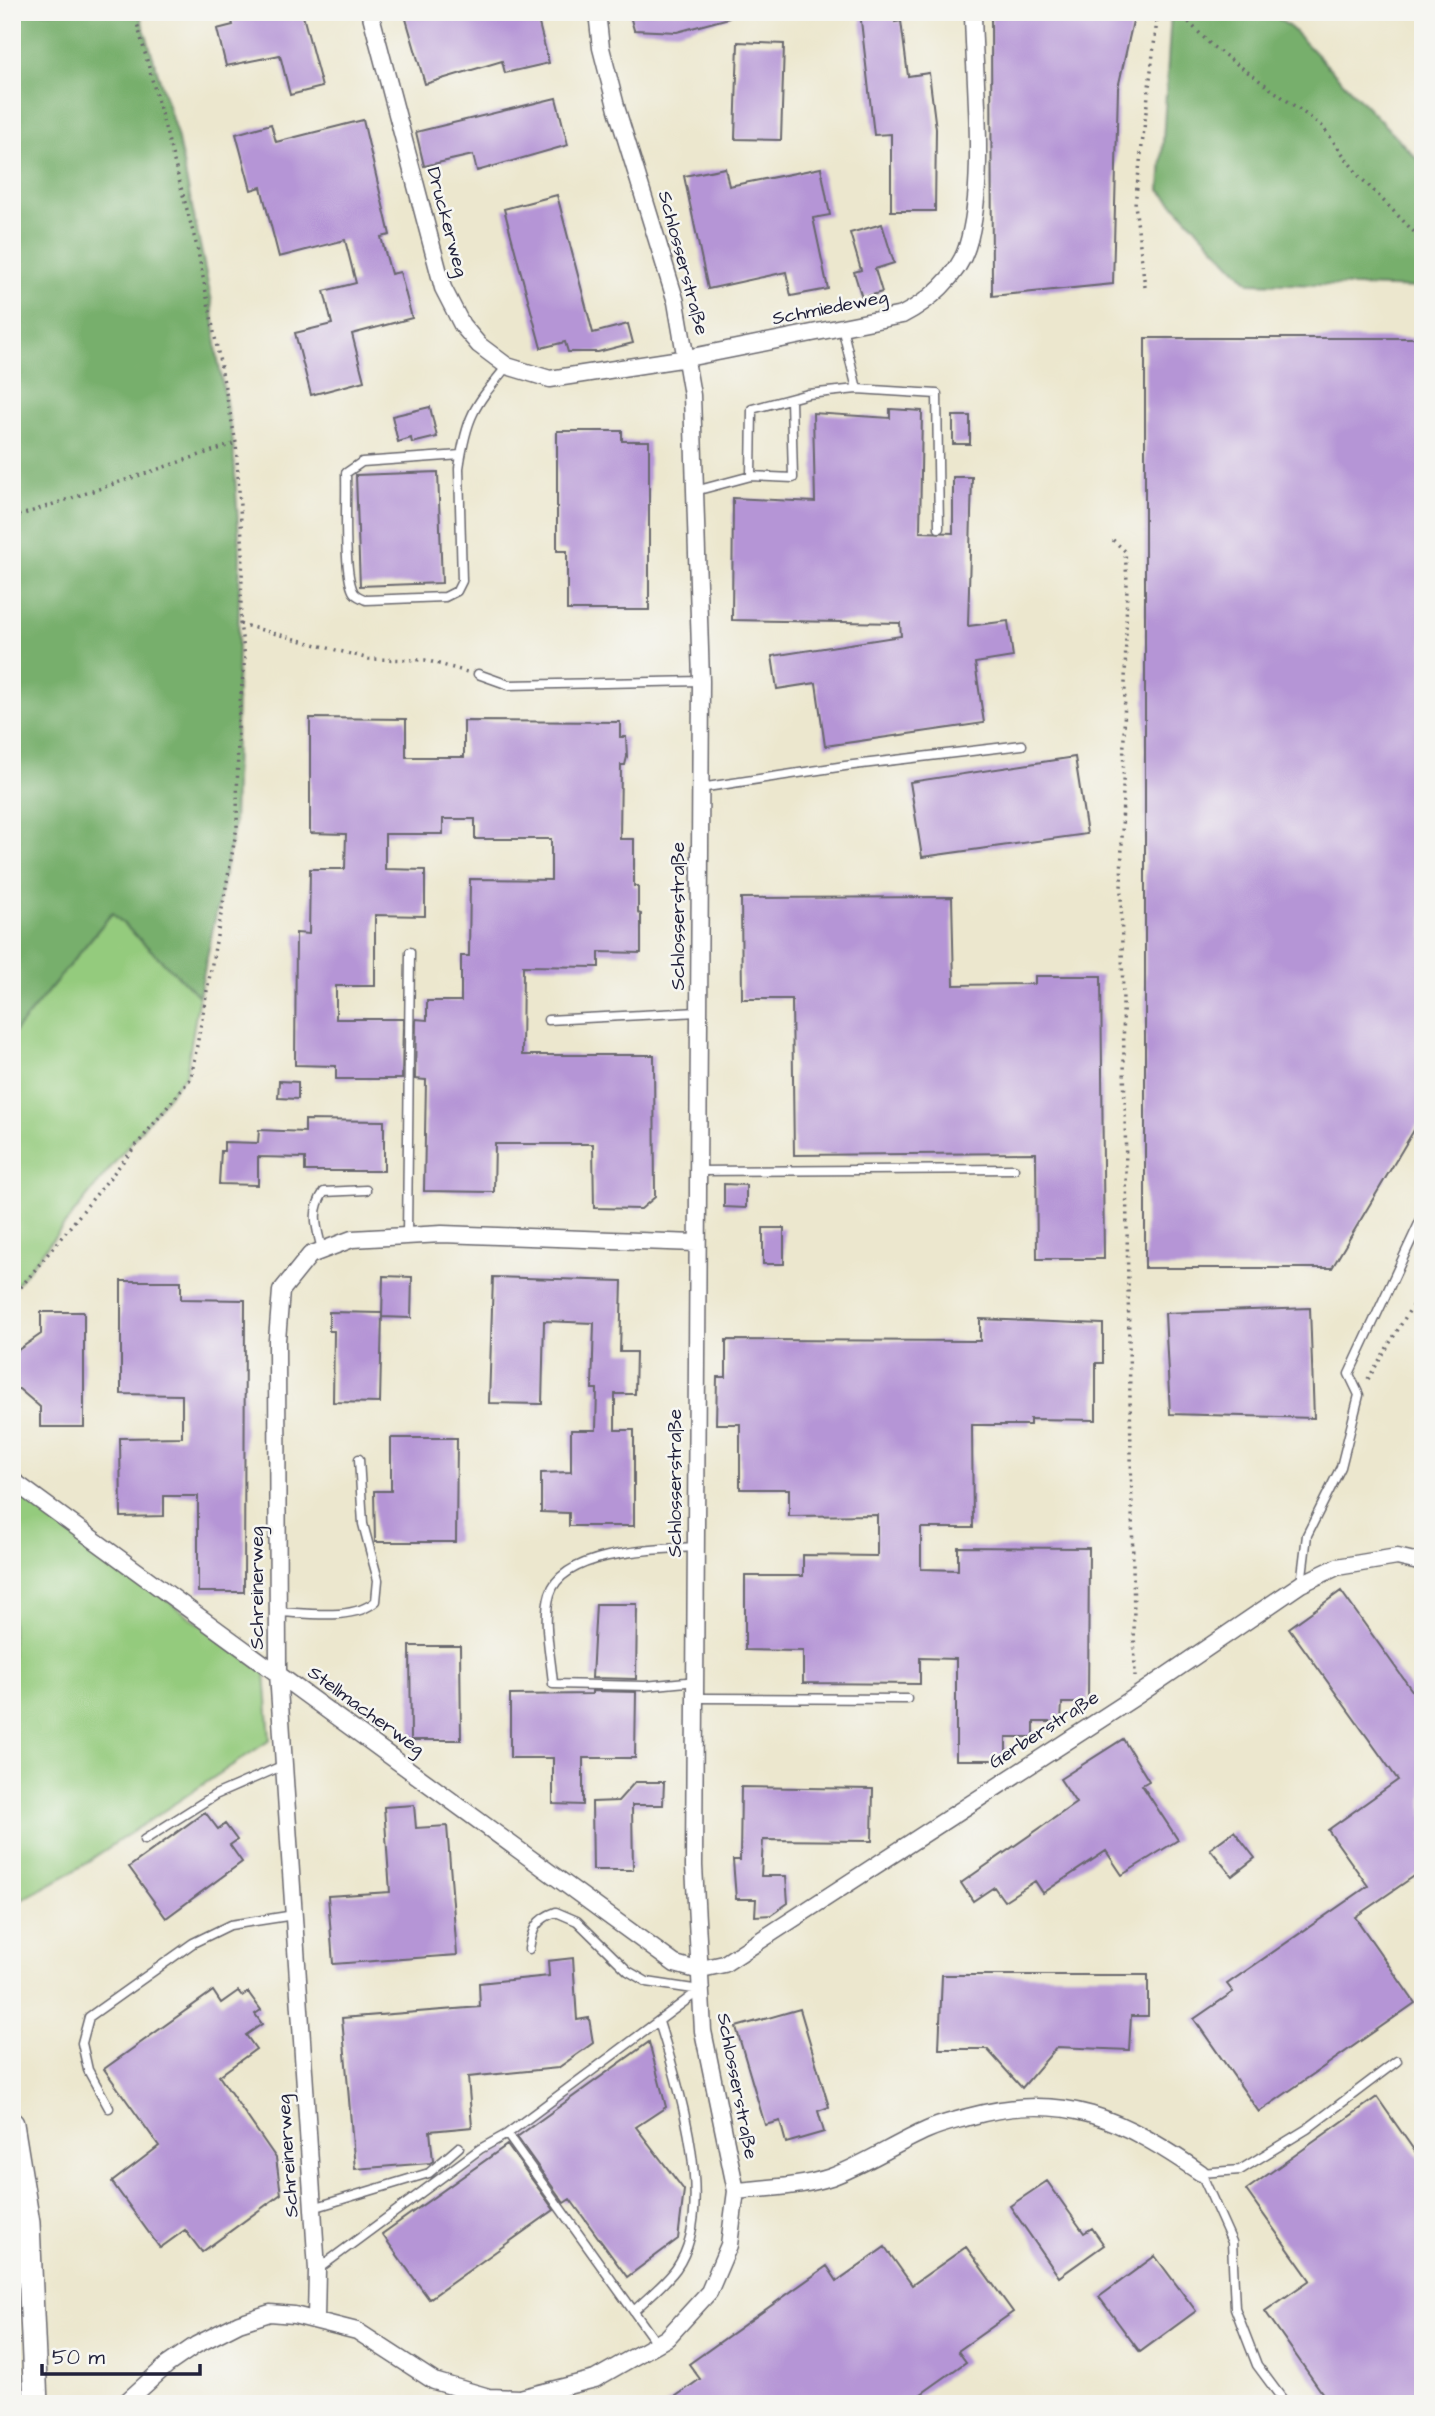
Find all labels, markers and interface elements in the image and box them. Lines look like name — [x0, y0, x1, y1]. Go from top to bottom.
street label: Druckerweg — [418, 164, 475, 280]
street label: Schlosserstraße — [651, 188, 715, 338]
street label: Schmiedeweg — [770, 284, 890, 333]
street label: Schlosserstraße — [665, 842, 692, 990]
street label: Schlosserstraße — [662, 1409, 689, 1557]
street label: Schreinerweg — [244, 1526, 272, 1649]
street label: Stellmacherweg — [302, 1659, 430, 1763]
street label: Gerberstraße — [984, 1684, 1104, 1776]
street label: Schlosserstraße — [710, 2011, 764, 2161]
street label: Schreinerweg — [270, 2093, 307, 2218]
scale bar — [42, 2332, 200, 2376]
text: 50 m — [52, 2343, 106, 2372]

